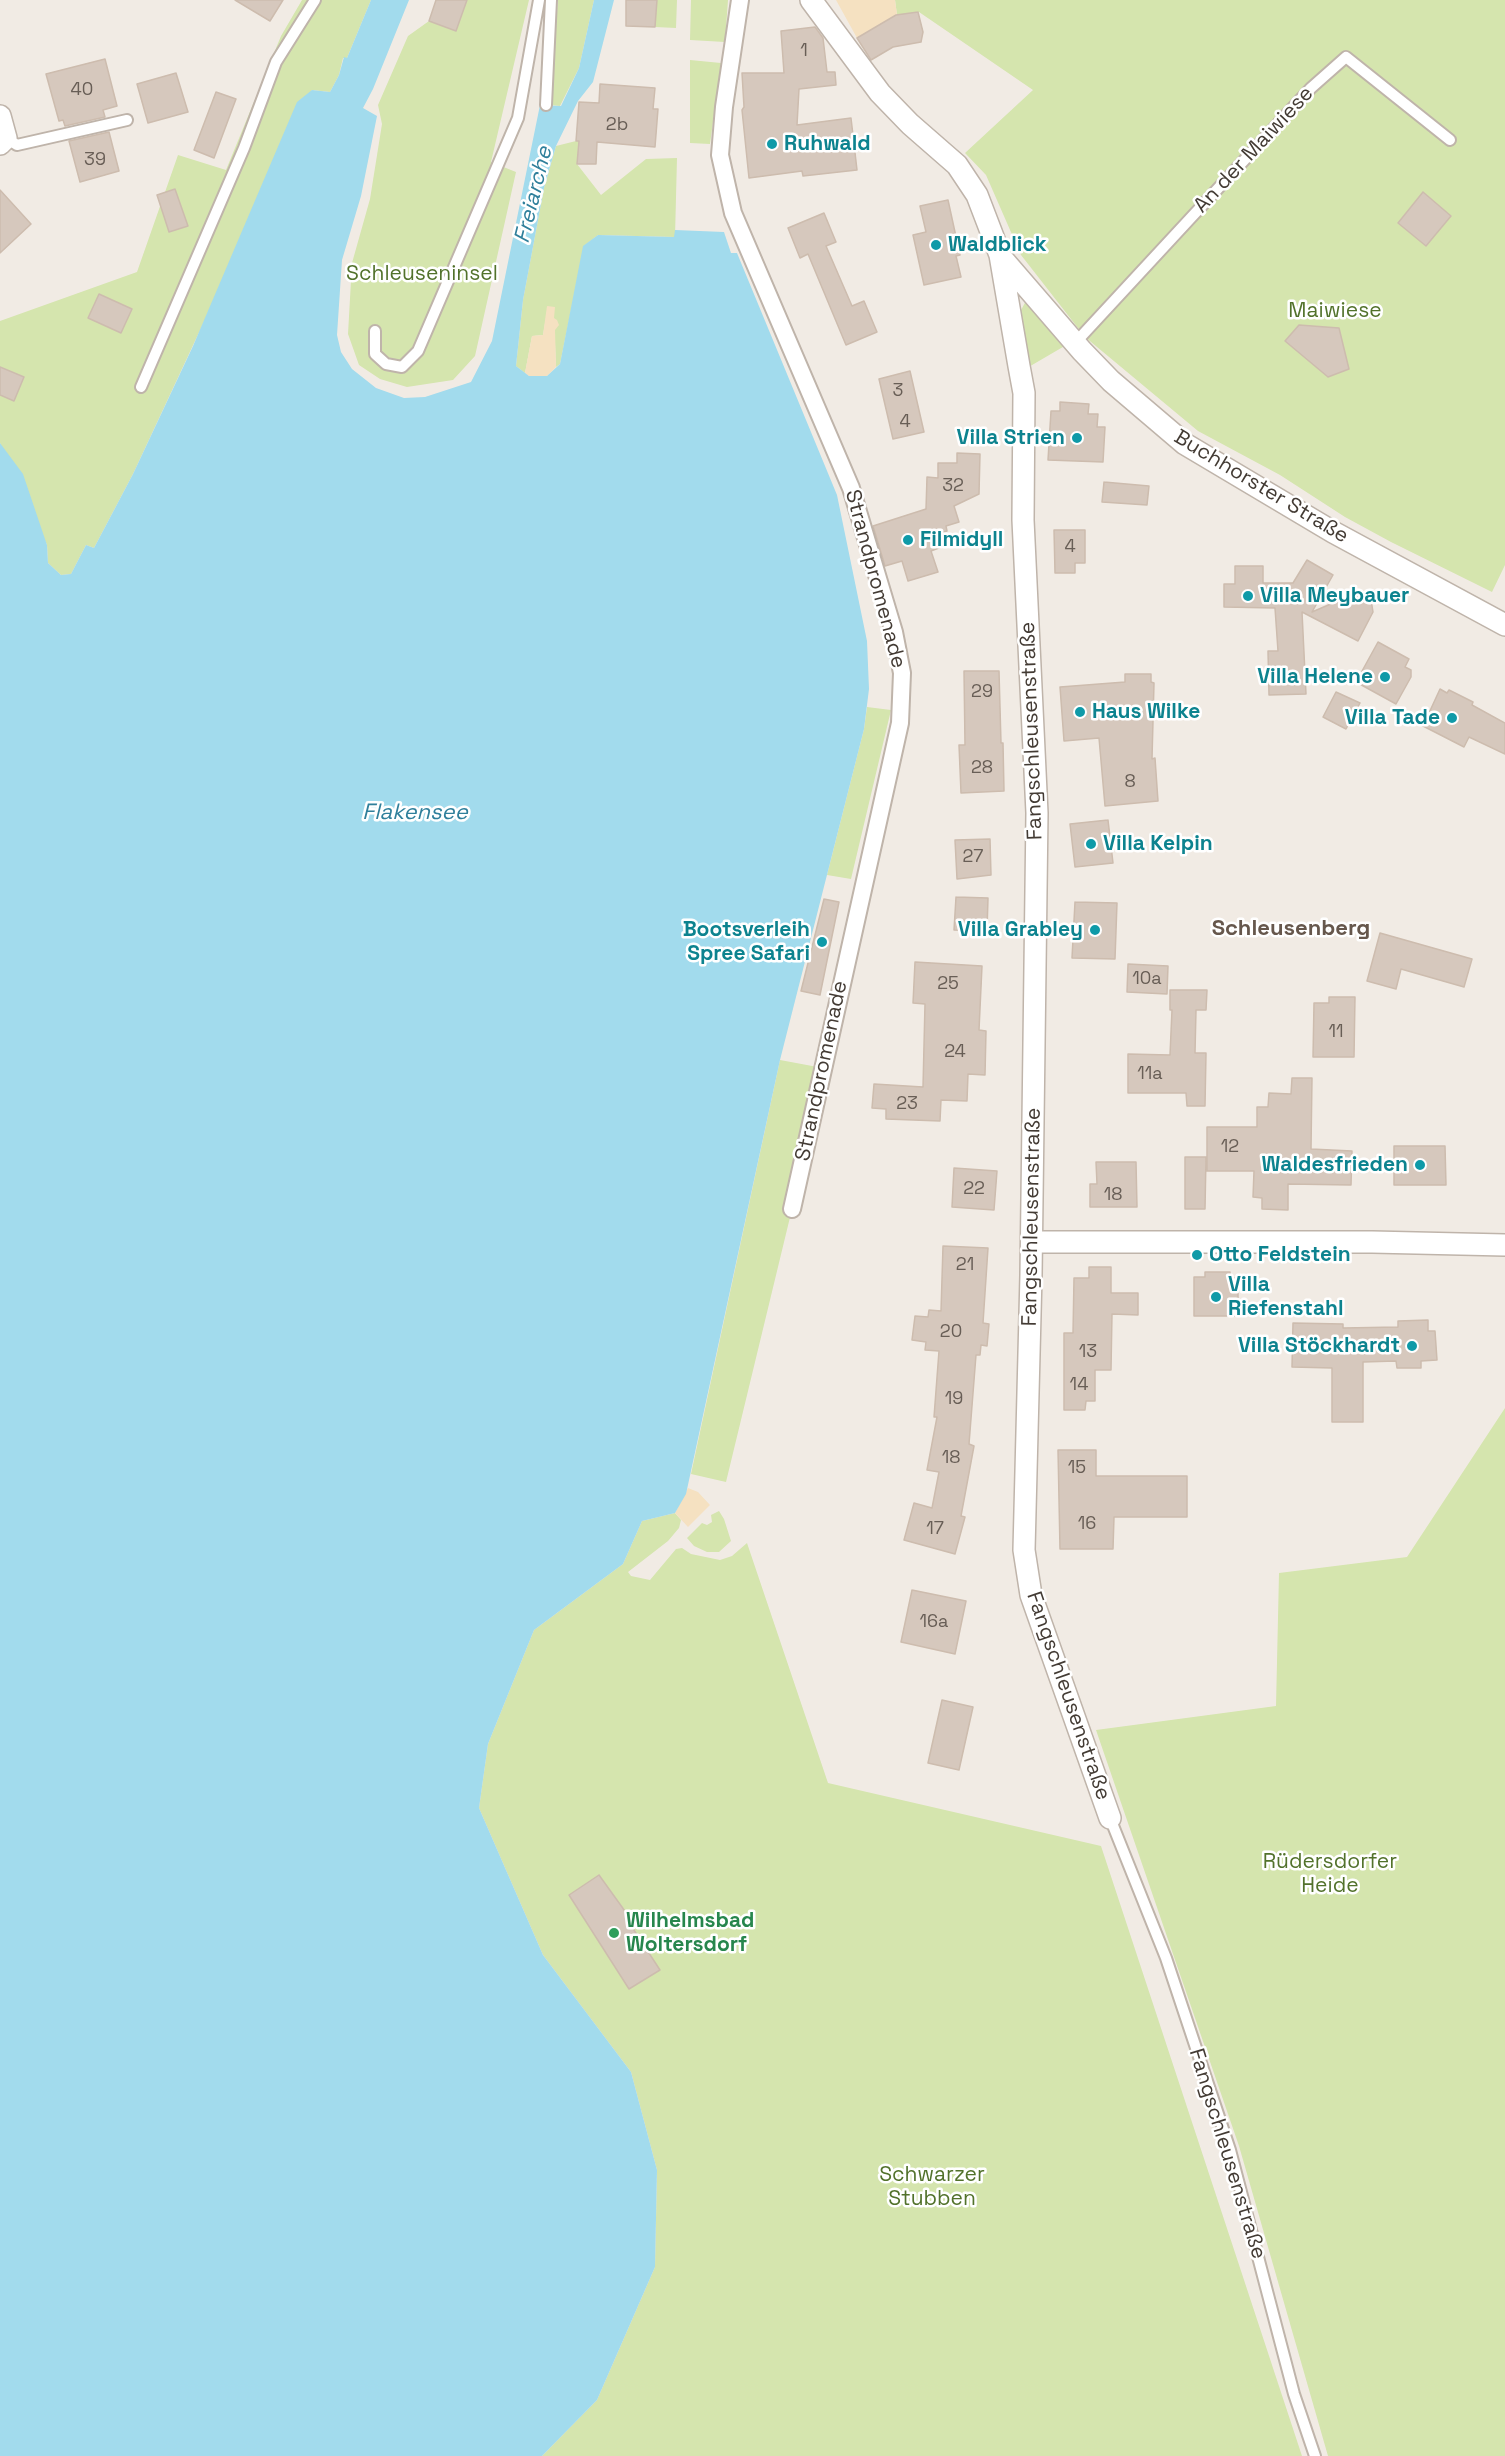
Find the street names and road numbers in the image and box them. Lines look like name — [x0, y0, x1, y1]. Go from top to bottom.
street label: An der Maiwiese — [1189, 81, 1319, 219]
street label: Buchhorster Straße — [1169, 425, 1353, 549]
street label: Strandpromenade — [839, 487, 911, 671]
street label: Fangschleusenstraße — [1016, 621, 1048, 841]
street label: Strandpromenade — [791, 979, 853, 1163]
street label: Fangschleusenstraße — [1017, 1107, 1047, 1327]
street label: Fangschleusenstraße — [1020, 1589, 1116, 1803]
street label: Fangschleusenstraße — [1183, 2046, 1271, 2262]

